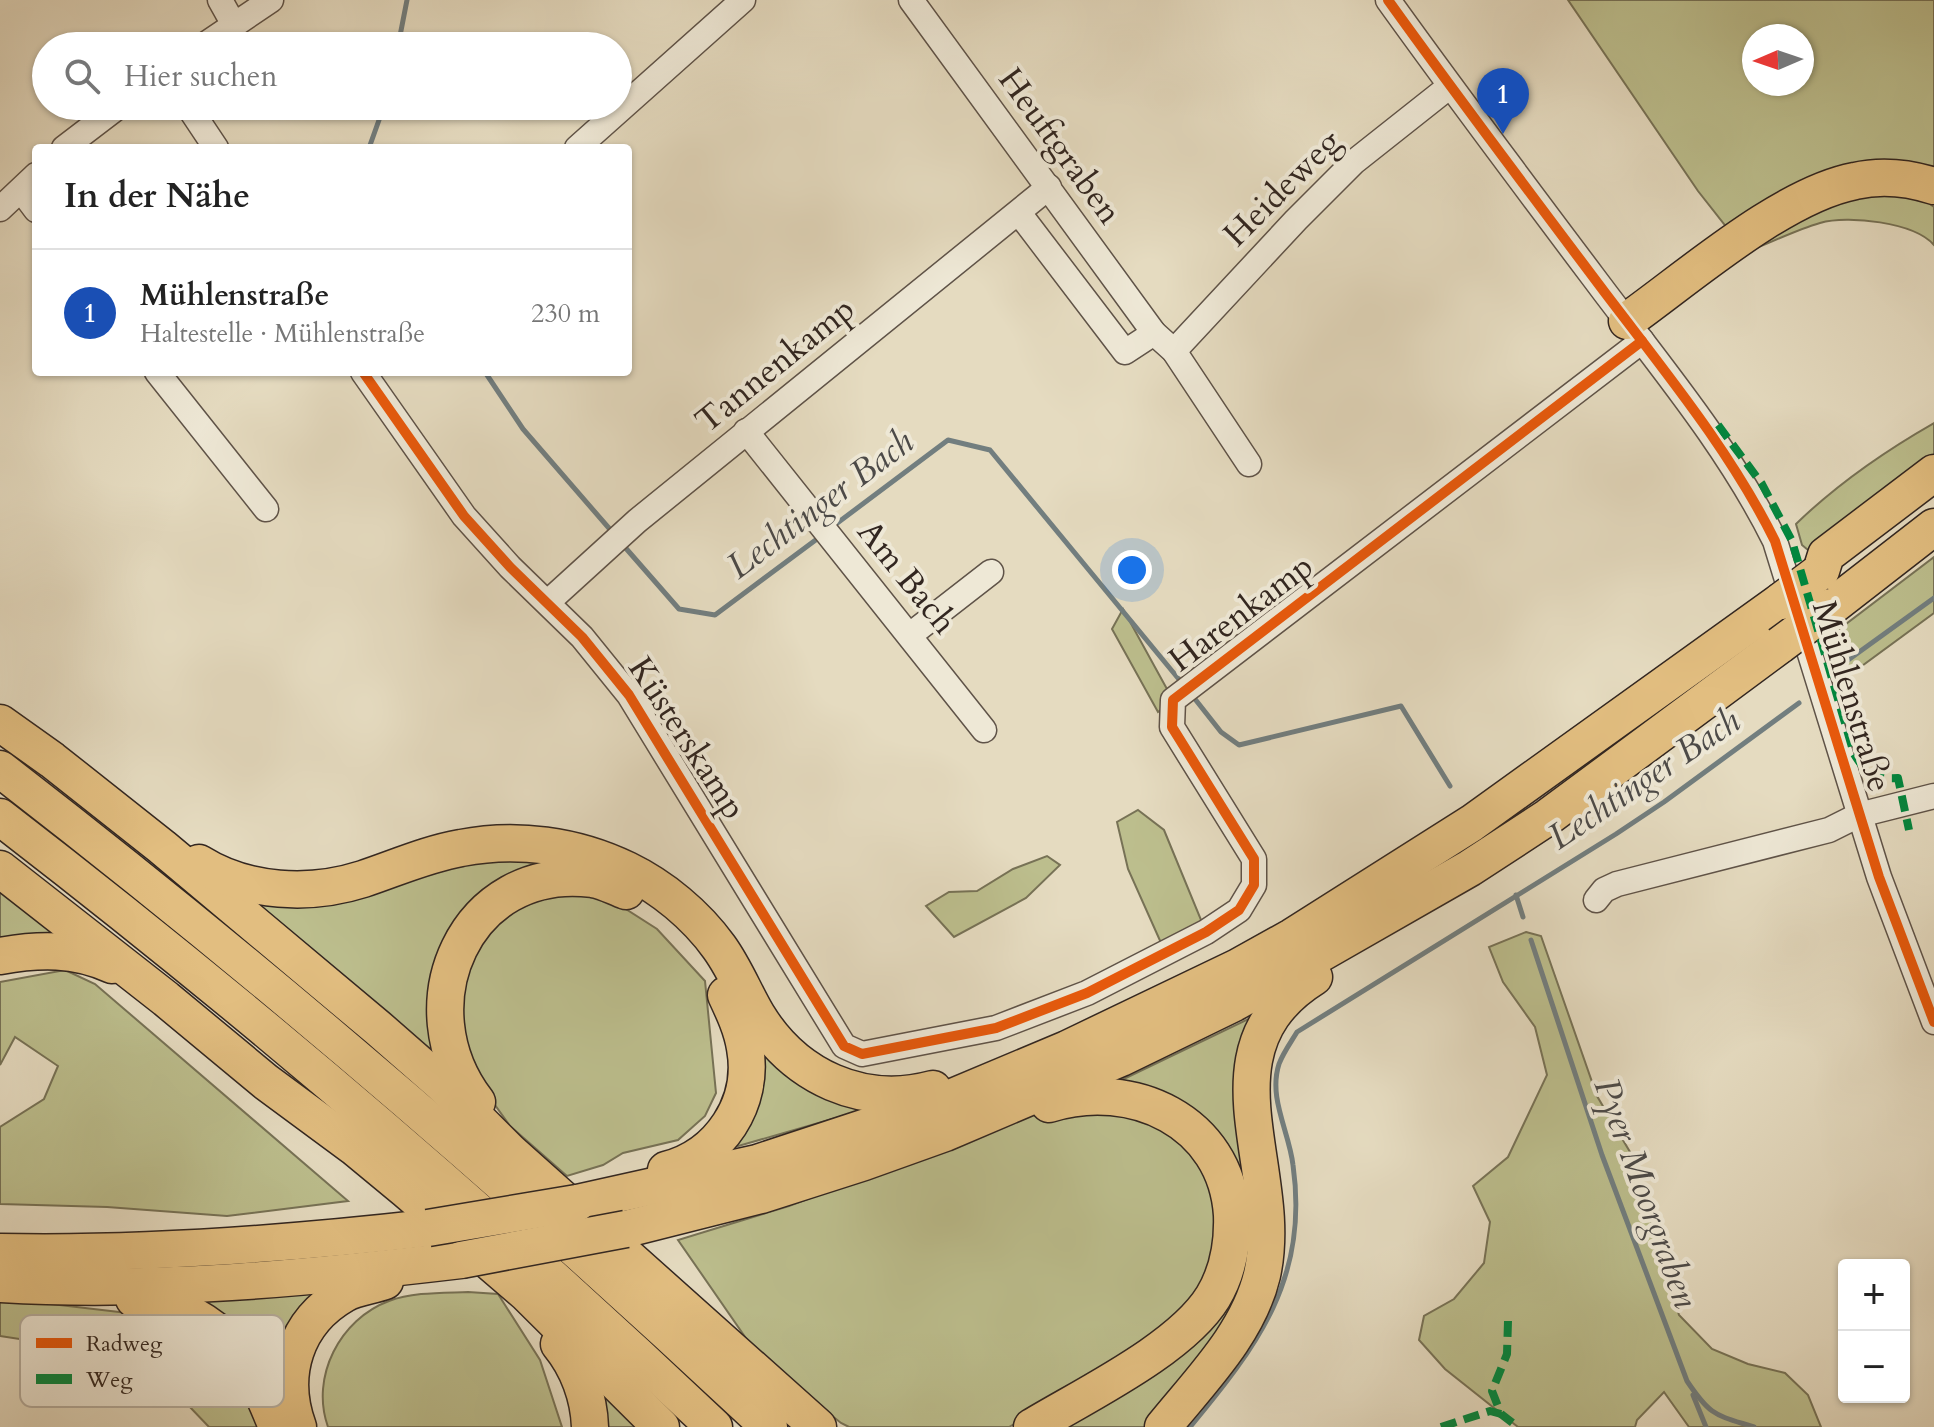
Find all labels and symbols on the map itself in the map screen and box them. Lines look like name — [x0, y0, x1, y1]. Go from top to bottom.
north arrow — [1742, 24, 1814, 96]
street label: Heuftgraben — [988, 59, 1132, 233]
pin: 1 — [1477, 68, 1529, 134]
street label: Heideweg — [1213, 119, 1351, 257]
street label: Tannenkamp — [686, 286, 864, 444]
water label: Lechtinger Bach — [717, 418, 923, 590]
street label: Am Bach — [847, 510, 967, 644]
street label: Harenkamp — [1159, 543, 1323, 683]
your location — [1112, 550, 1152, 590]
street label: Mühlenstraße — [1801, 595, 1903, 797]
street label: Küsterskamp — [617, 648, 757, 828]
water label: Lechtinger Bach — [1538, 697, 1750, 861]
water label: Pyer Moorgraben — [1582, 1071, 1710, 1315]
legend — [20, 1315, 284, 1407]
text: Radweg — [86, 1329, 163, 1359]
text: Weg — [85, 1365, 133, 1395]

